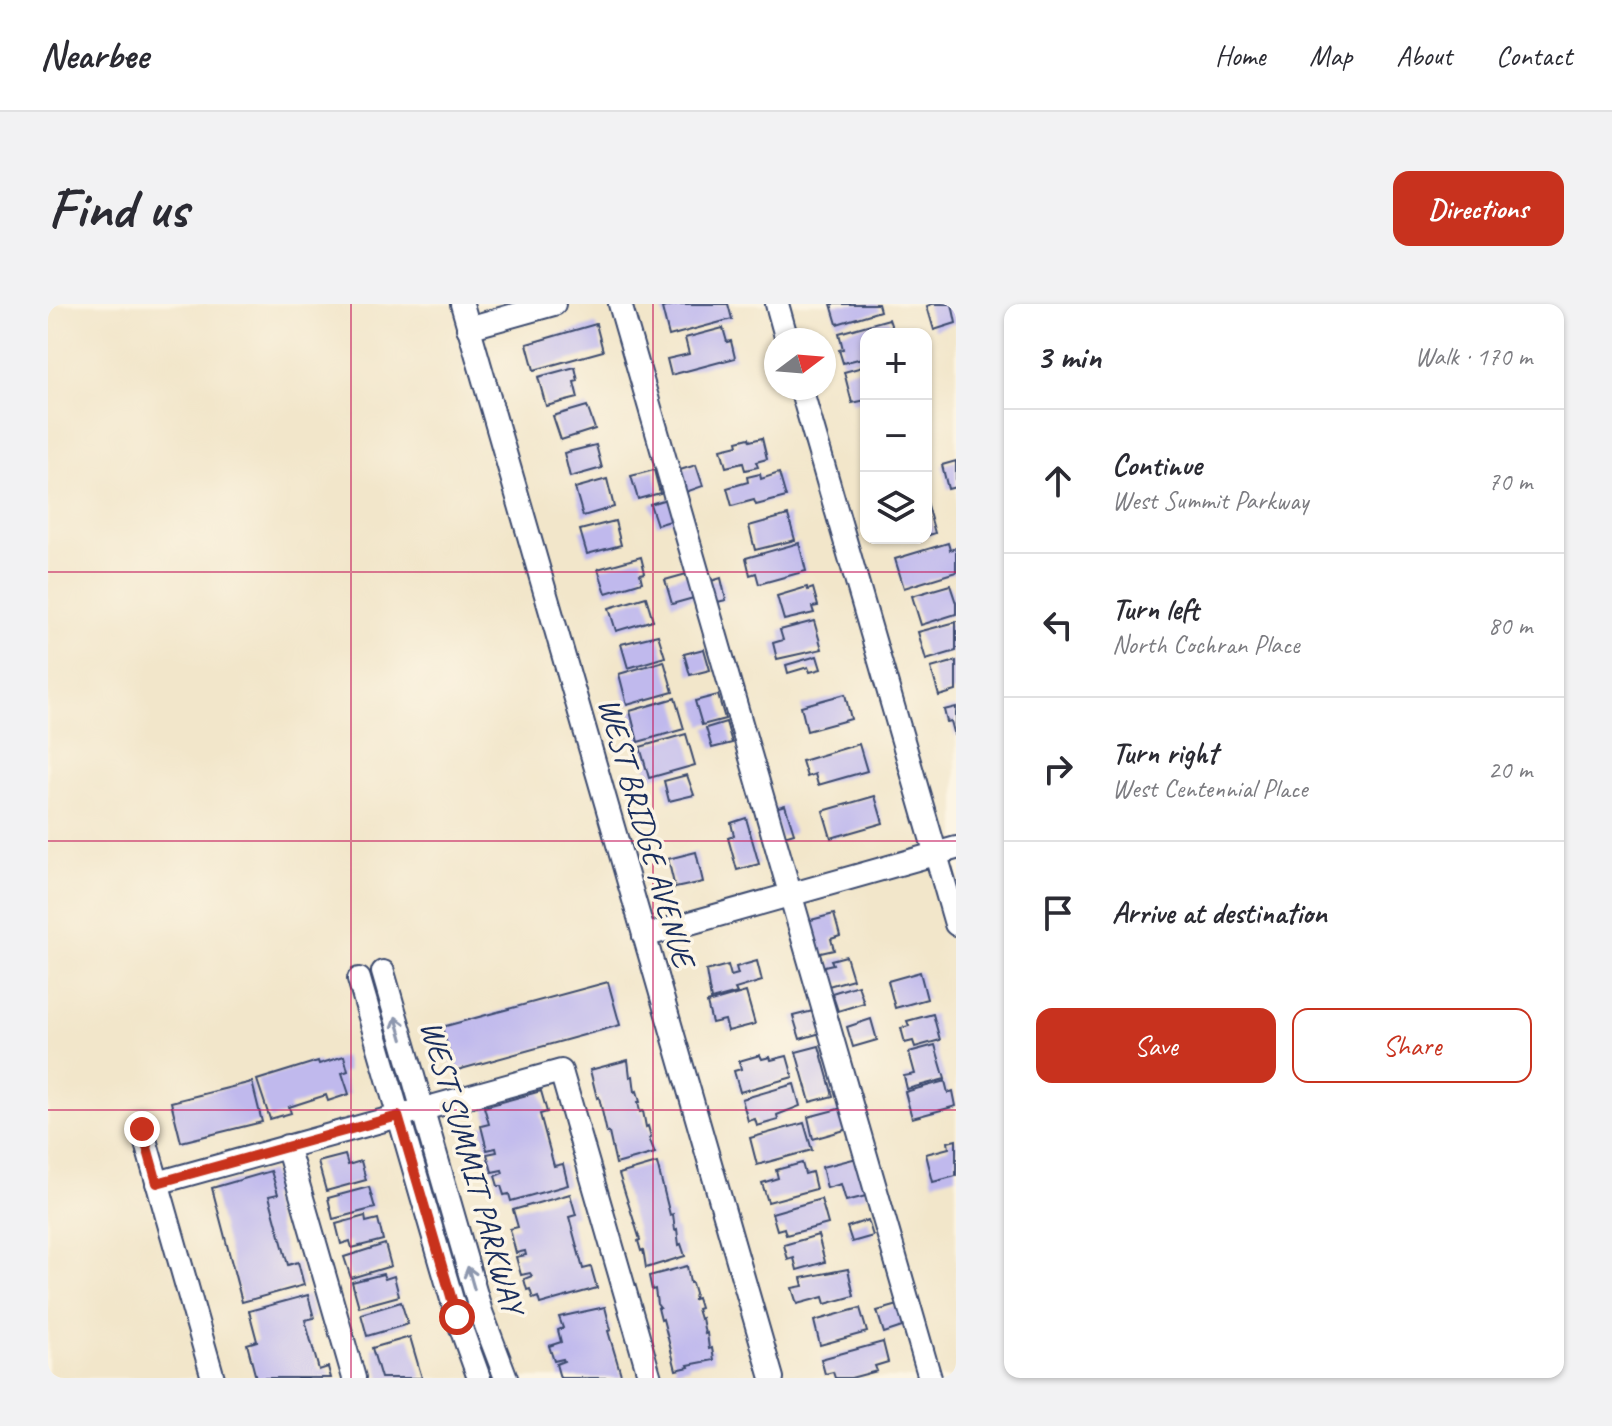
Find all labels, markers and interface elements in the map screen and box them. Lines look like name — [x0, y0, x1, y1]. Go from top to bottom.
text: Nearbee — [40, 32, 148, 79]
text: Home — [1215, 38, 1265, 73]
text: Map — [1309, 38, 1352, 73]
text: About — [1396, 38, 1452, 73]
text: Contact — [1496, 38, 1572, 73]
button: Directions — [1393, 171, 1564, 246]
text: Find us — [48, 173, 188, 244]
north arrow — [764, 328, 836, 400]
map controls — [860, 328, 932, 544]
button: + — [860, 328, 932, 400]
text: 3 min — [1036, 335, 1101, 378]
text: Walk · 170 m — [1415, 340, 1532, 373]
button: − — [860, 400, 932, 472]
text: Continue — [1112, 446, 1202, 484]
icon: ahead — [1036, 459, 1080, 503]
text: 70 m — [1488, 465, 1532, 498]
button: layers — [860, 472, 932, 544]
text: West Summit Parkway — [1112, 484, 1308, 517]
text: Turn left — [1112, 590, 1199, 628]
icon: left — [1036, 603, 1080, 647]
text: 80 m — [1488, 609, 1532, 642]
text: North Cochran Place — [1112, 628, 1300, 661]
street label: WEST BRIDGE AVENUE — [589, 693, 706, 975]
text: Turn right — [1112, 734, 1217, 772]
icon: right — [1036, 747, 1080, 791]
text: 20 m — [1488, 753, 1532, 786]
text: West Centennial Place — [1112, 772, 1308, 805]
icon: arrive — [1036, 891, 1080, 935]
text: Arrive at destination — [1112, 894, 1327, 932]
button: Save — [1036, 1008, 1276, 1083]
button: Share — [1292, 1008, 1532, 1083]
one-way arrow — [391, 1016, 405, 1041]
street label: WEST SUMMIT PARKWAY — [411, 1016, 535, 1322]
route end — [124, 1111, 160, 1147]
one-way arrow — [463, 1265, 478, 1291]
route start — [439, 1299, 475, 1335]

